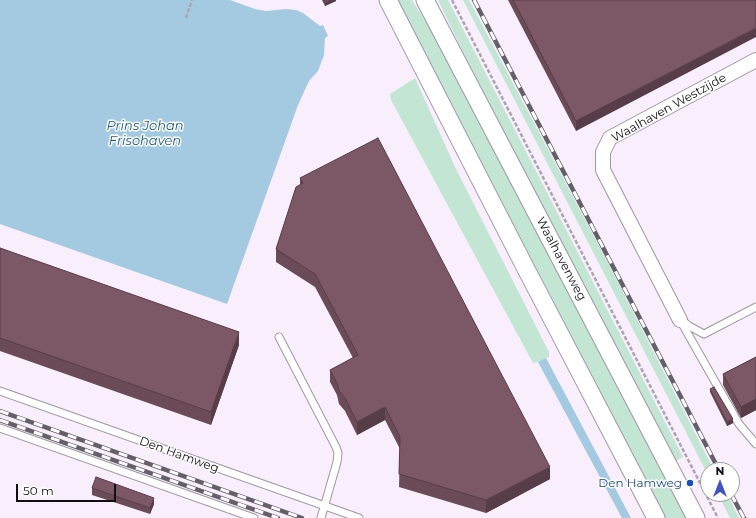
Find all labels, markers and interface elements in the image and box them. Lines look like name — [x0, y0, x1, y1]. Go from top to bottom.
street label: Waalhaven Westzijde — [609, 71, 729, 145]
water label: Prins Johan Frisohaven — [106, 118, 184, 149]
street label: Waalhavenweg — [533, 215, 589, 303]
street label: Den Hamweg — [137, 434, 221, 476]
north arrow — [700, 462, 740, 502]
text: N — [716, 464, 724, 478]
scale bar — [18, 476, 118, 502]
place label: Den Hamweg — [598, 476, 682, 490]
marker: Den Hamweg — [685, 478, 695, 488]
text: 50 m — [23, 483, 54, 498]

